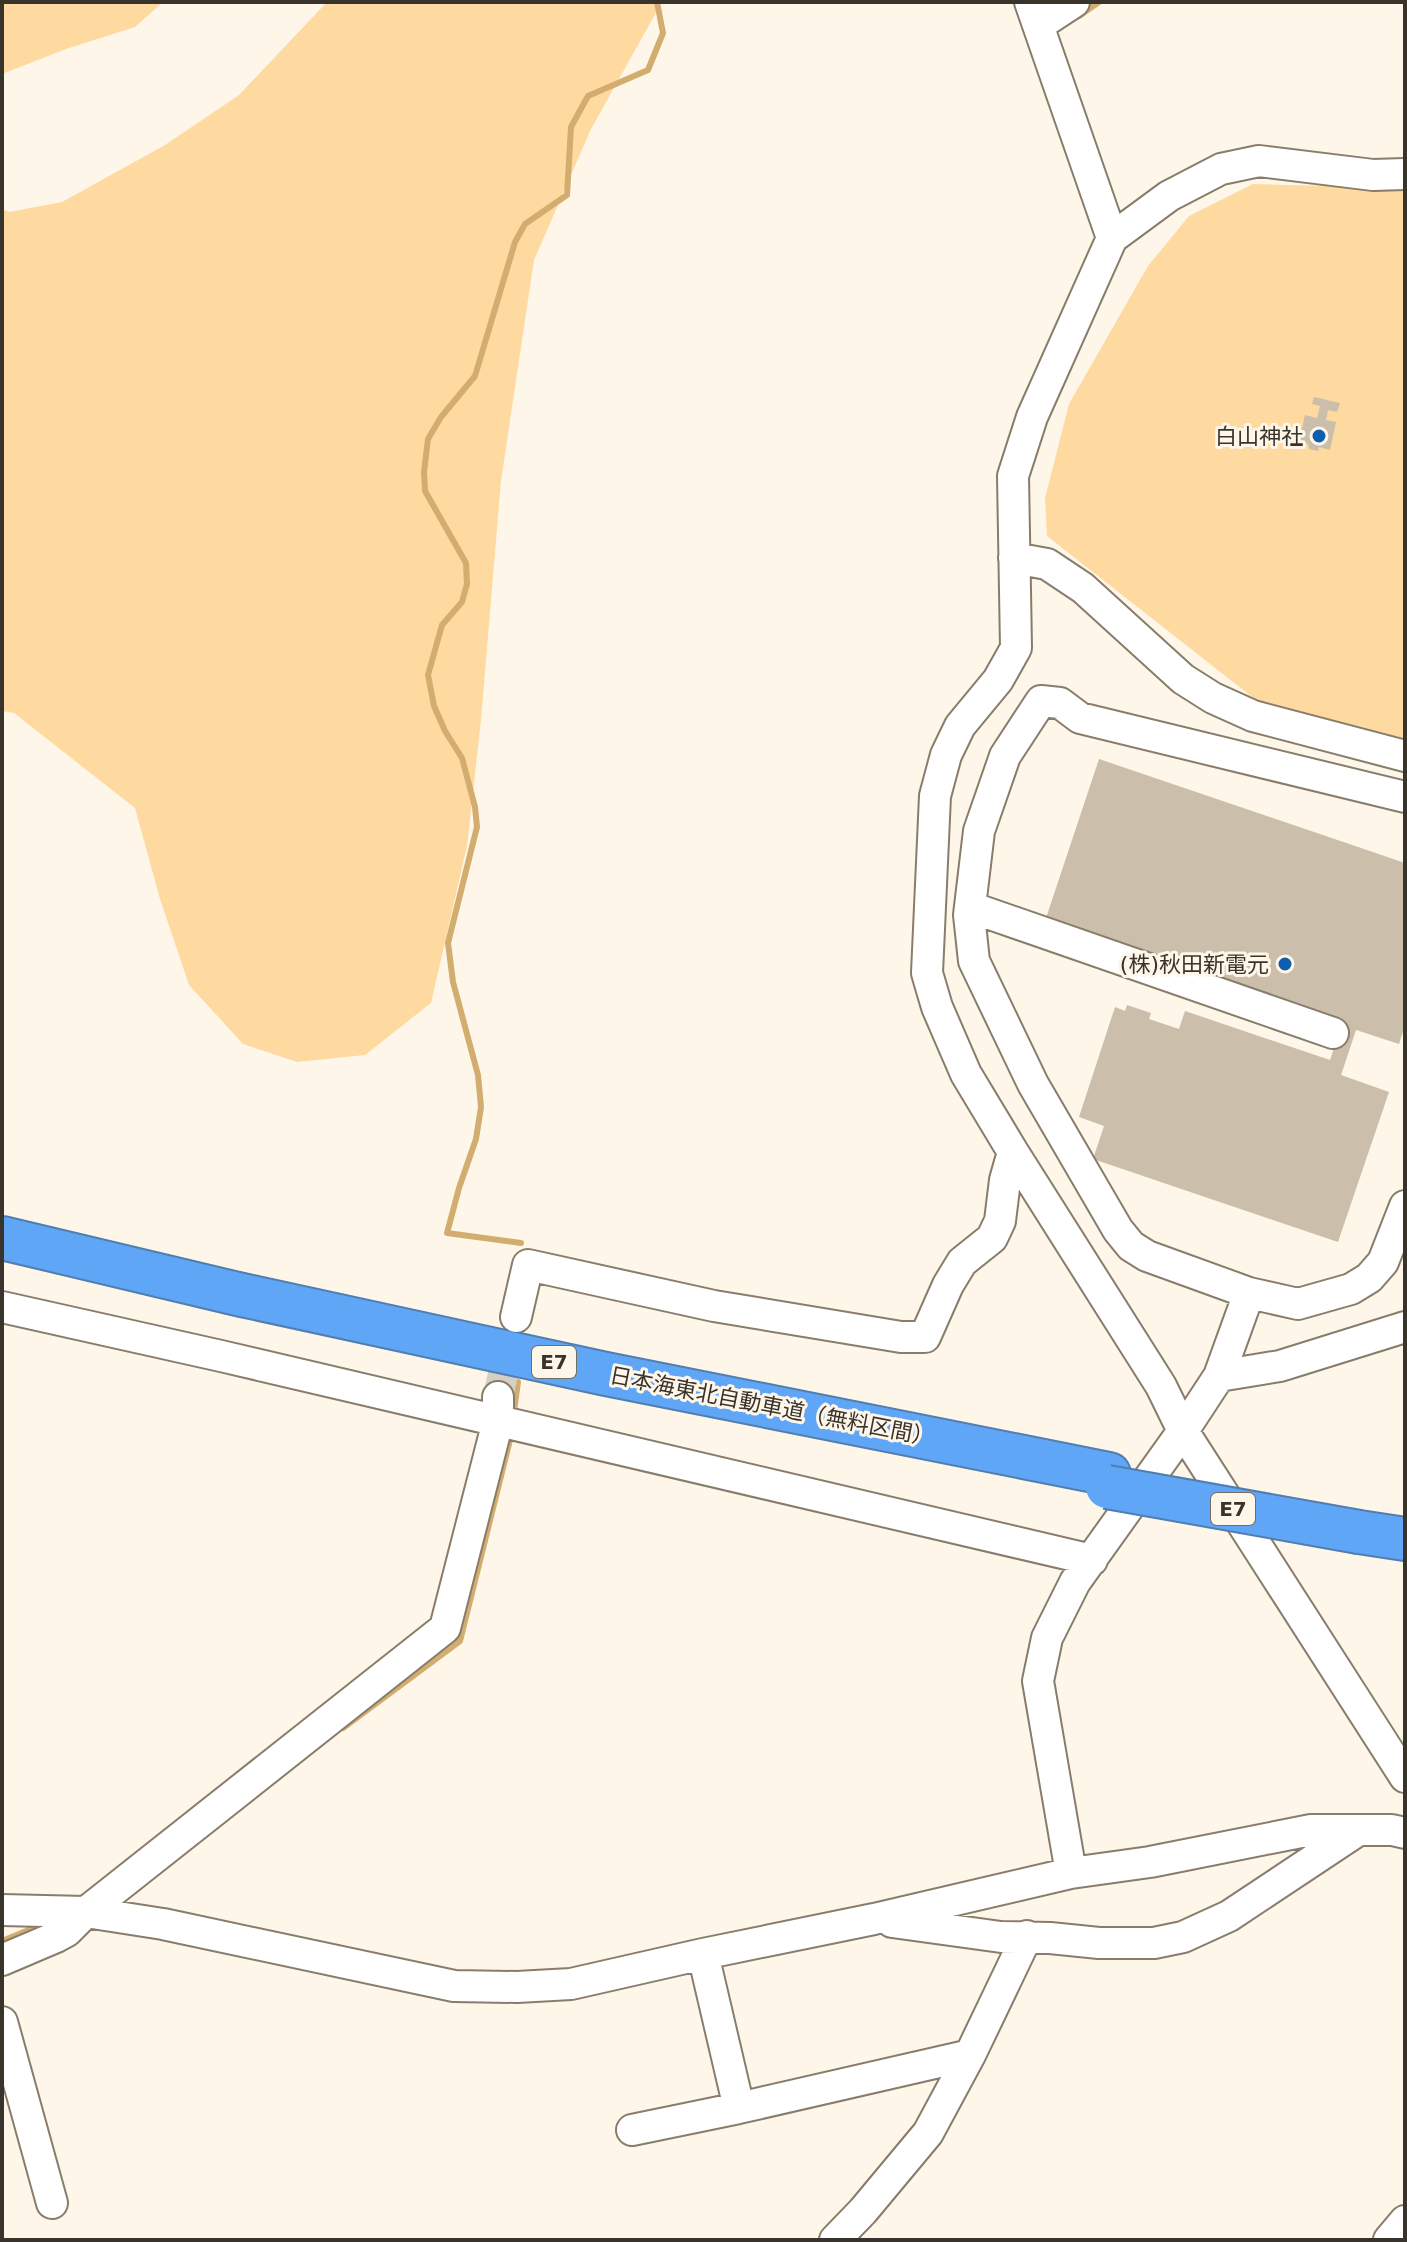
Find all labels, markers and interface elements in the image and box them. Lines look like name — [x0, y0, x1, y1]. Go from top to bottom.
place label: 白山神社 — [1215, 424, 1303, 449]
marker: 白山神社 — [1310, 427, 1328, 445]
place label: (株)秋田新電元 — [1120, 952, 1269, 977]
marker: (株)秋田新電元 — [1276, 955, 1294, 973]
road number: E7 — [532, 1346, 576, 1378]
street label: 日本海東北自動車道（無料区間） — [608, 1363, 936, 1450]
road number: E7 — [1211, 1493, 1255, 1525]

